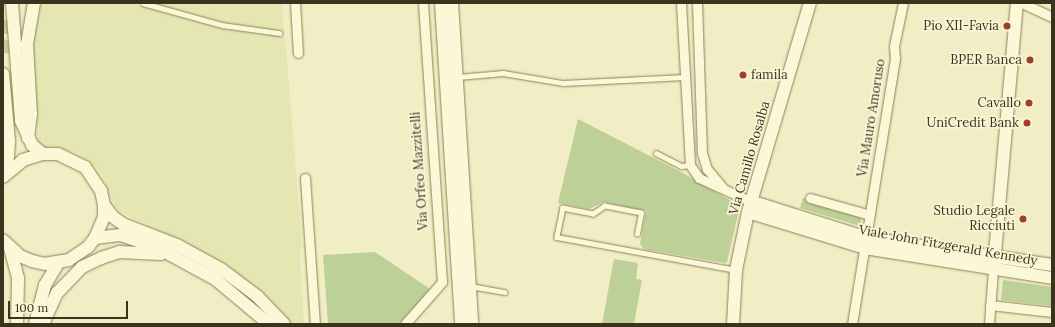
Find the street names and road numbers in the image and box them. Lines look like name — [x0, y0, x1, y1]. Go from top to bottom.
street label: Via Mauro Amoruso — [855, 58, 889, 178]
street label: Via Camillo Rosalba — [726, 99, 774, 217]
street label: Via Orfeo Mazzitelli — [408, 111, 432, 231]
street label: Viale John Fitzgerald Kennedy — [858, 223, 1038, 269]

